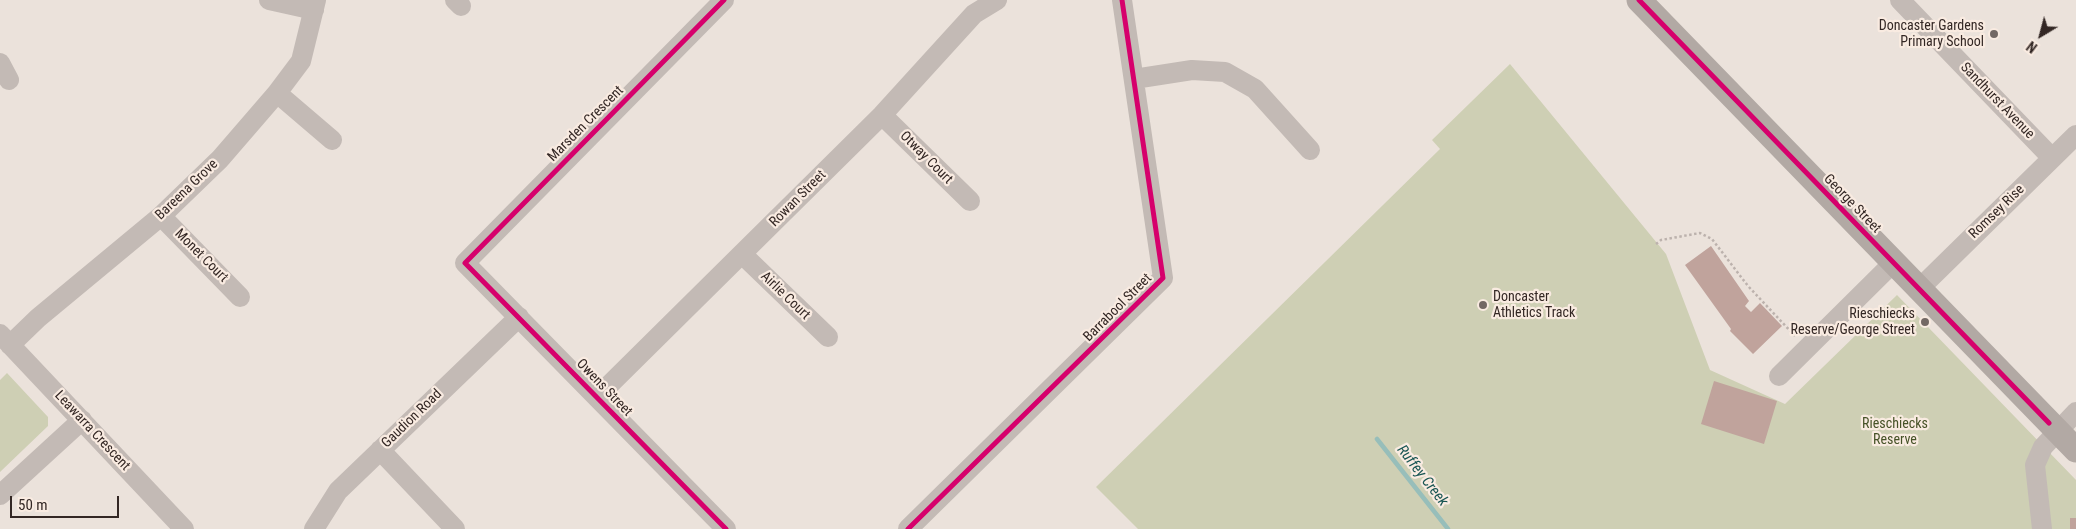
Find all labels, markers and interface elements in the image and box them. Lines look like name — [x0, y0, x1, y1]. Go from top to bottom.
north arrow — [2016, 10, 2066, 60]
place label: Doncaster Gardens Primary School — [1879, 18, 1984, 50]
marker: Doncaster Gardens Primary School — [1988, 28, 2000, 40]
text: N — [2024, 38, 2040, 56]
street label: Sandhurst Avenue — [1956, 59, 2038, 143]
street label: Marsden Crescent — [545, 83, 627, 165]
street label: Otway Court — [896, 128, 956, 188]
street label: Bareena Grove — [152, 156, 222, 224]
street label: Rowan Street — [766, 167, 830, 231]
street label: George Street — [1820, 171, 1884, 237]
street label: Romsey Rise — [1966, 181, 2028, 243]
street label: Monet Court — [171, 226, 231, 286]
street label: Airlie Court — [757, 268, 813, 324]
street label: Barrabool Street — [1080, 270, 1156, 346]
place label: Doncaster Athletics Track — [1493, 289, 1575, 322]
marker: Doncaster Athletics Track — [1477, 299, 1489, 311]
place label: Rieschiecks Reserve/George Street — [1791, 306, 1915, 338]
marker: Rieschiecks Reserve/George Street — [1919, 316, 1931, 328]
street label: Owens Street — [573, 356, 635, 420]
street label: Gaudion Road — [378, 386, 446, 452]
street label: Leawarra Crescent — [51, 388, 133, 474]
park label: Rieschiecks Reserve — [1862, 416, 1928, 448]
water label: Ruffey Creek — [1393, 442, 1451, 510]
scale bar — [12, 486, 121, 518]
text: 50 m — [18, 496, 48, 514]

